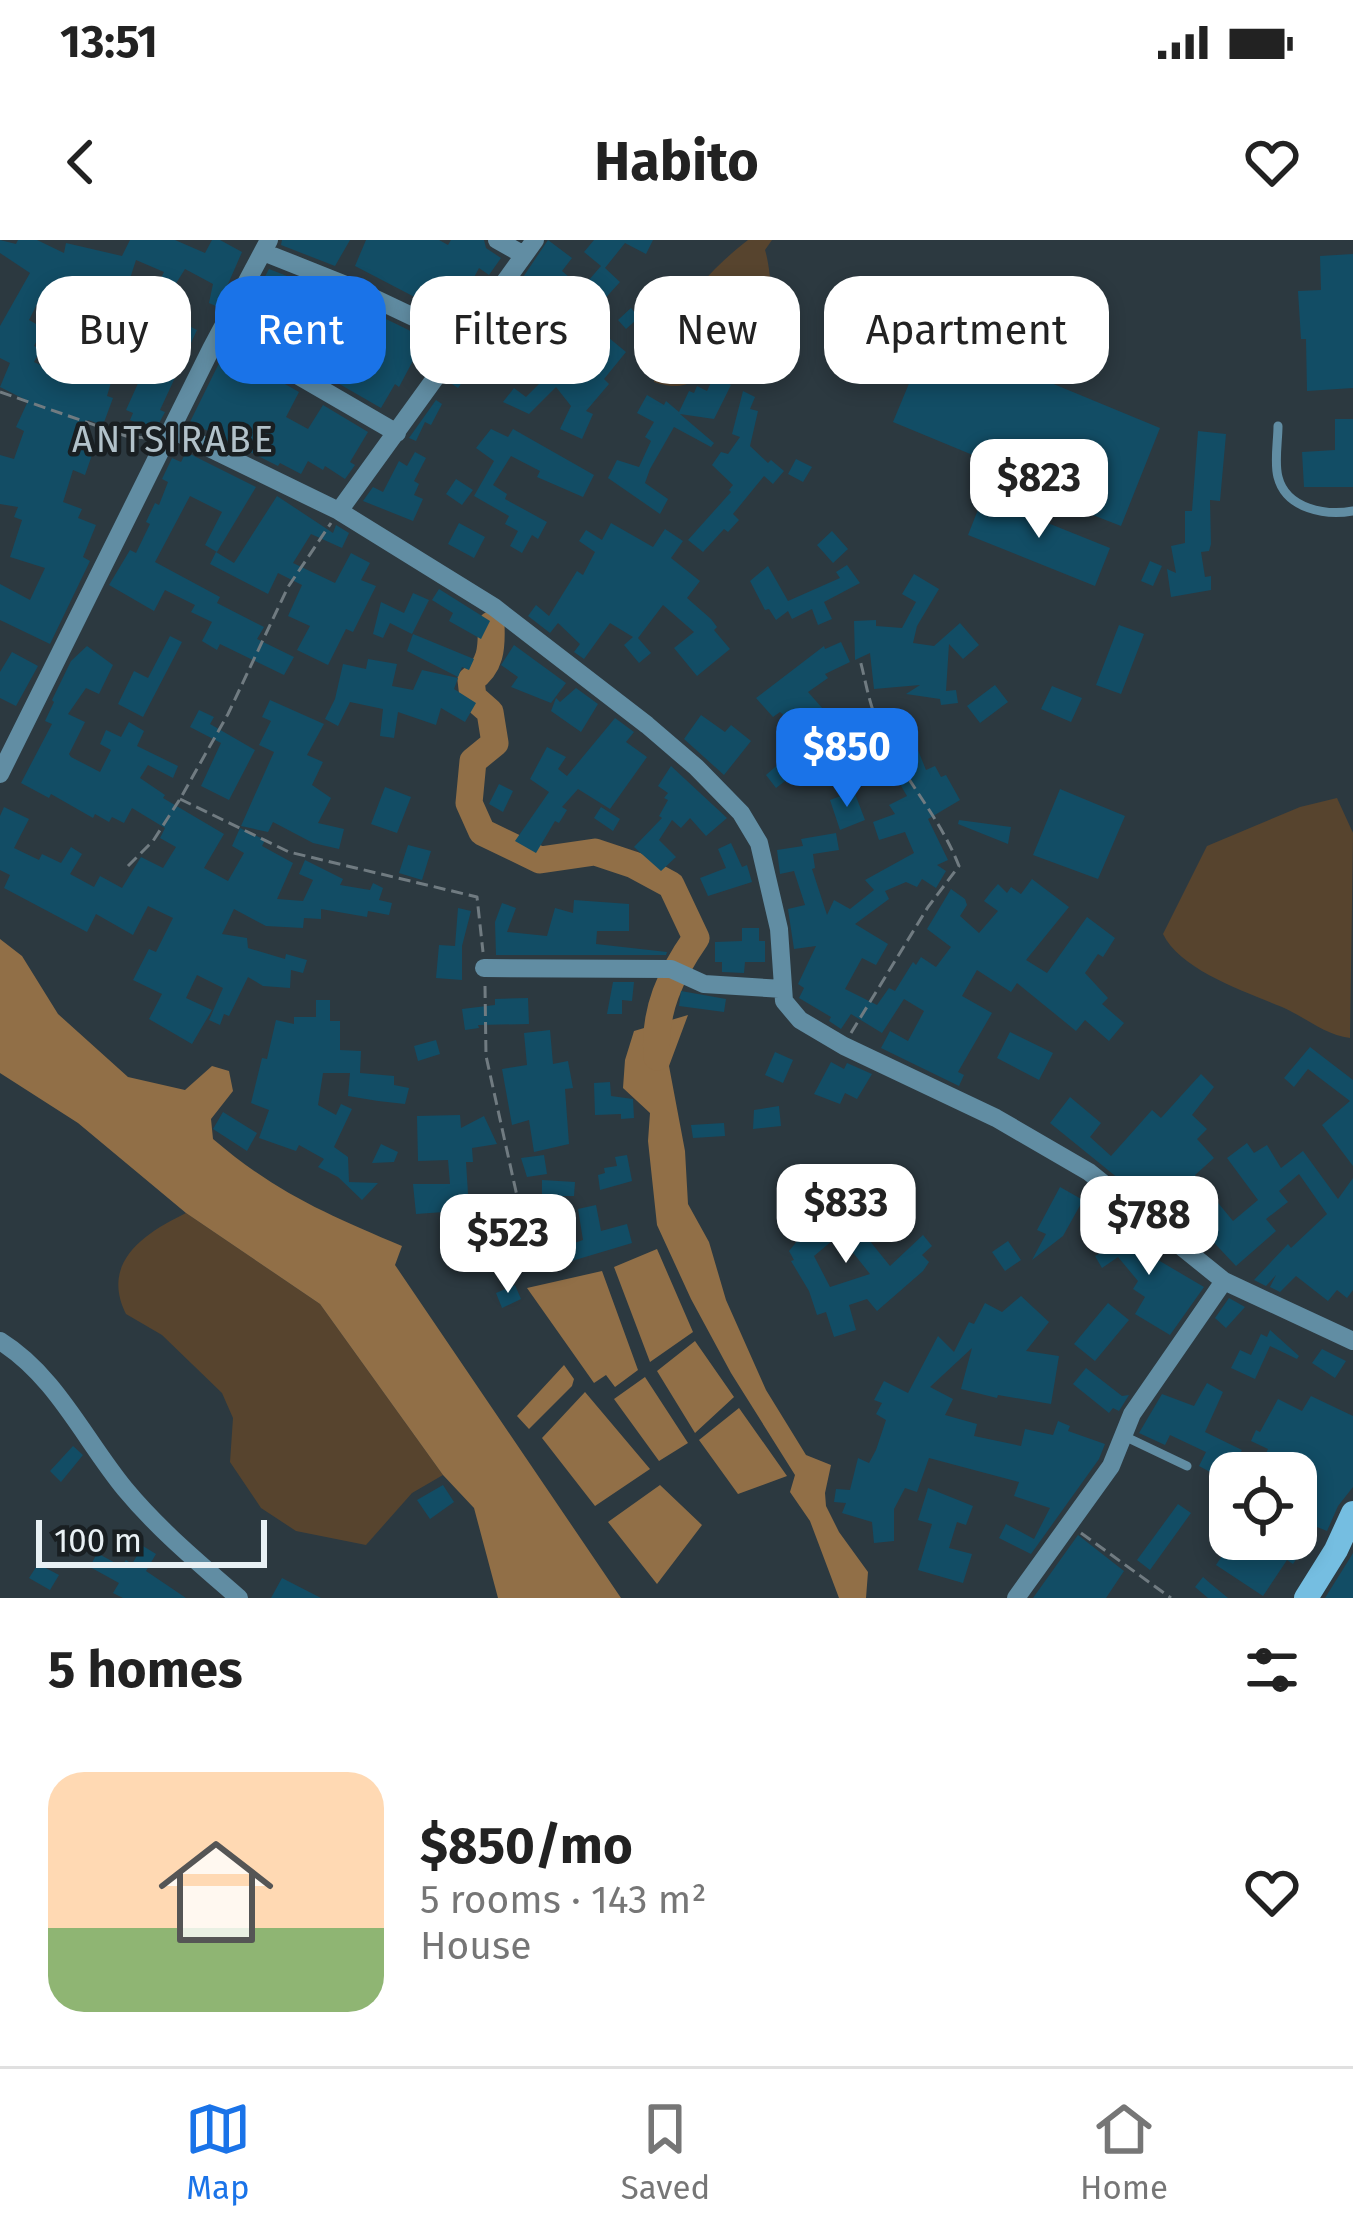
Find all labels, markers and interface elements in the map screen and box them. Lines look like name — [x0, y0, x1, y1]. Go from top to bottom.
text: 13:51 — [60, 15, 158, 69]
icon: back — [48, 129, 114, 195]
icon: heart — [1239, 129, 1305, 195]
text: Habito — [594, 130, 759, 194]
chip: Buy — [36, 276, 191, 384]
chip: Rent — [215, 276, 386, 384]
chip: Filters — [410, 276, 610, 384]
chip: New — [634, 276, 800, 384]
chip: Apartment — [824, 276, 1109, 384]
district label: ANTSIRABE — [72, 418, 276, 462]
pin: $823 — [968, 439, 1110, 541]
text: $823 — [997, 455, 1081, 501]
pin: $850 — [776, 708, 918, 810]
text: $850 — [803, 724, 891, 770]
pin: $833 — [775, 1164, 917, 1266]
pin: $788 — [1078, 1176, 1220, 1278]
text: $833 — [804, 1180, 888, 1226]
text: $788 — [1107, 1192, 1191, 1238]
pin: $523 — [437, 1194, 579, 1296]
text: $523 — [467, 1210, 549, 1256]
map controls — [1209, 1452, 1317, 1560]
button: locate — [1209, 1452, 1317, 1560]
scale bar — [36, 1514, 267, 1567]
text: 100 m — [54, 1521, 142, 1561]
icon: filters — [1239, 1637, 1305, 1703]
text: 5 homes — [48, 1639, 243, 1701]
text: $850/mo — [420, 1815, 633, 1877]
icon: home — [144, 1820, 288, 1964]
icon: heart — [1239, 1859, 1305, 1925]
text: 5 rooms · 143 m² — [420, 1877, 707, 1923]
text: House — [420, 1923, 531, 1969]
tab: Map — [185, 2096, 251, 2208]
tab: Saved — [621, 2096, 710, 2208]
tab: Home — [1080, 2096, 1168, 2208]

